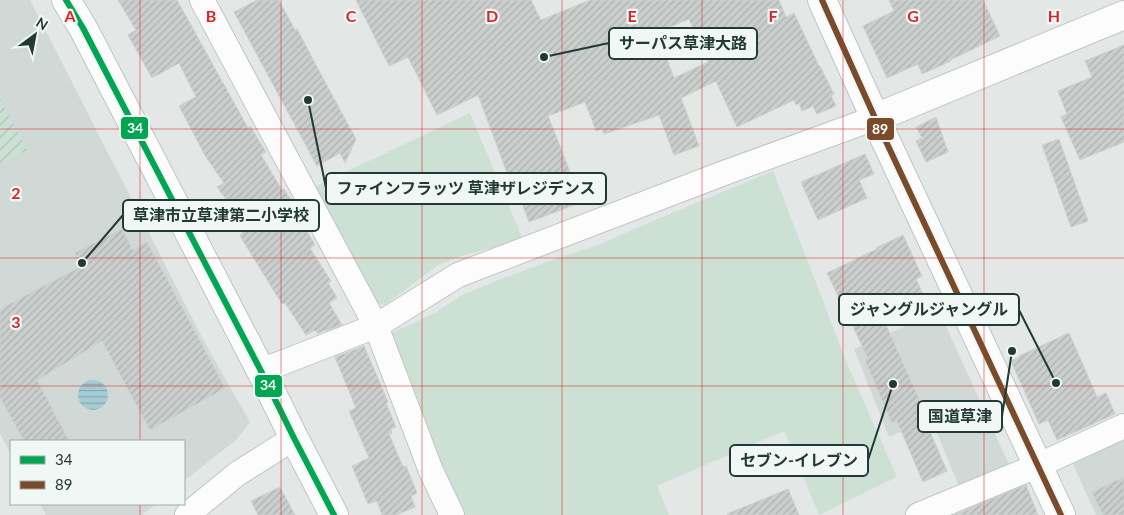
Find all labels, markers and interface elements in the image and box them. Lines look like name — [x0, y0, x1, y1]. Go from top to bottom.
text: A — [63, 6, 76, 25]
text: B — [206, 6, 216, 25]
text: C — [346, 6, 357, 25]
text: D — [486, 6, 498, 25]
text: E — [627, 6, 637, 25]
text: F — [768, 6, 778, 25]
text: G — [907, 6, 919, 25]
text: H — [1048, 6, 1060, 25]
north arrow — [10, 10, 60, 60]
text: N — [33, 13, 51, 34]
callout: サーパス草津大路 — [609, 28, 757, 59]
text: サーパス草津大路 — [619, 33, 747, 52]
line badge: 34 — [120, 116, 149, 140]
line badge: 89 — [866, 117, 895, 141]
text: 34 — [127, 119, 143, 136]
text: 89 — [872, 120, 888, 137]
callout: ファインフラッツ 草津ザレジデンス — [326, 173, 606, 204]
text: ファインフラッツ 草津ザレジデンス — [336, 178, 596, 197]
text: 2 — [11, 183, 21, 202]
callout: 草津市立草津第二小学校 — [123, 200, 319, 231]
text: 草津市立草津第二小学校 — [133, 205, 309, 224]
callout: ジャングルジャングル — [839, 294, 1019, 325]
text: ジャングルジャングル — [850, 299, 1008, 318]
text: 3 — [11, 312, 21, 331]
line badge: 34 — [254, 374, 283, 398]
text: 34 — [260, 376, 276, 393]
callout: 国道草津 — [918, 401, 1002, 432]
text: 国道草津 — [928, 406, 992, 425]
legend — [10, 440, 185, 505]
callout: セブン-イレブン — [730, 445, 868, 476]
text: 34 — [55, 450, 73, 468]
text: セブン-イレブン — [740, 450, 858, 469]
text: 89 — [55, 475, 72, 493]

